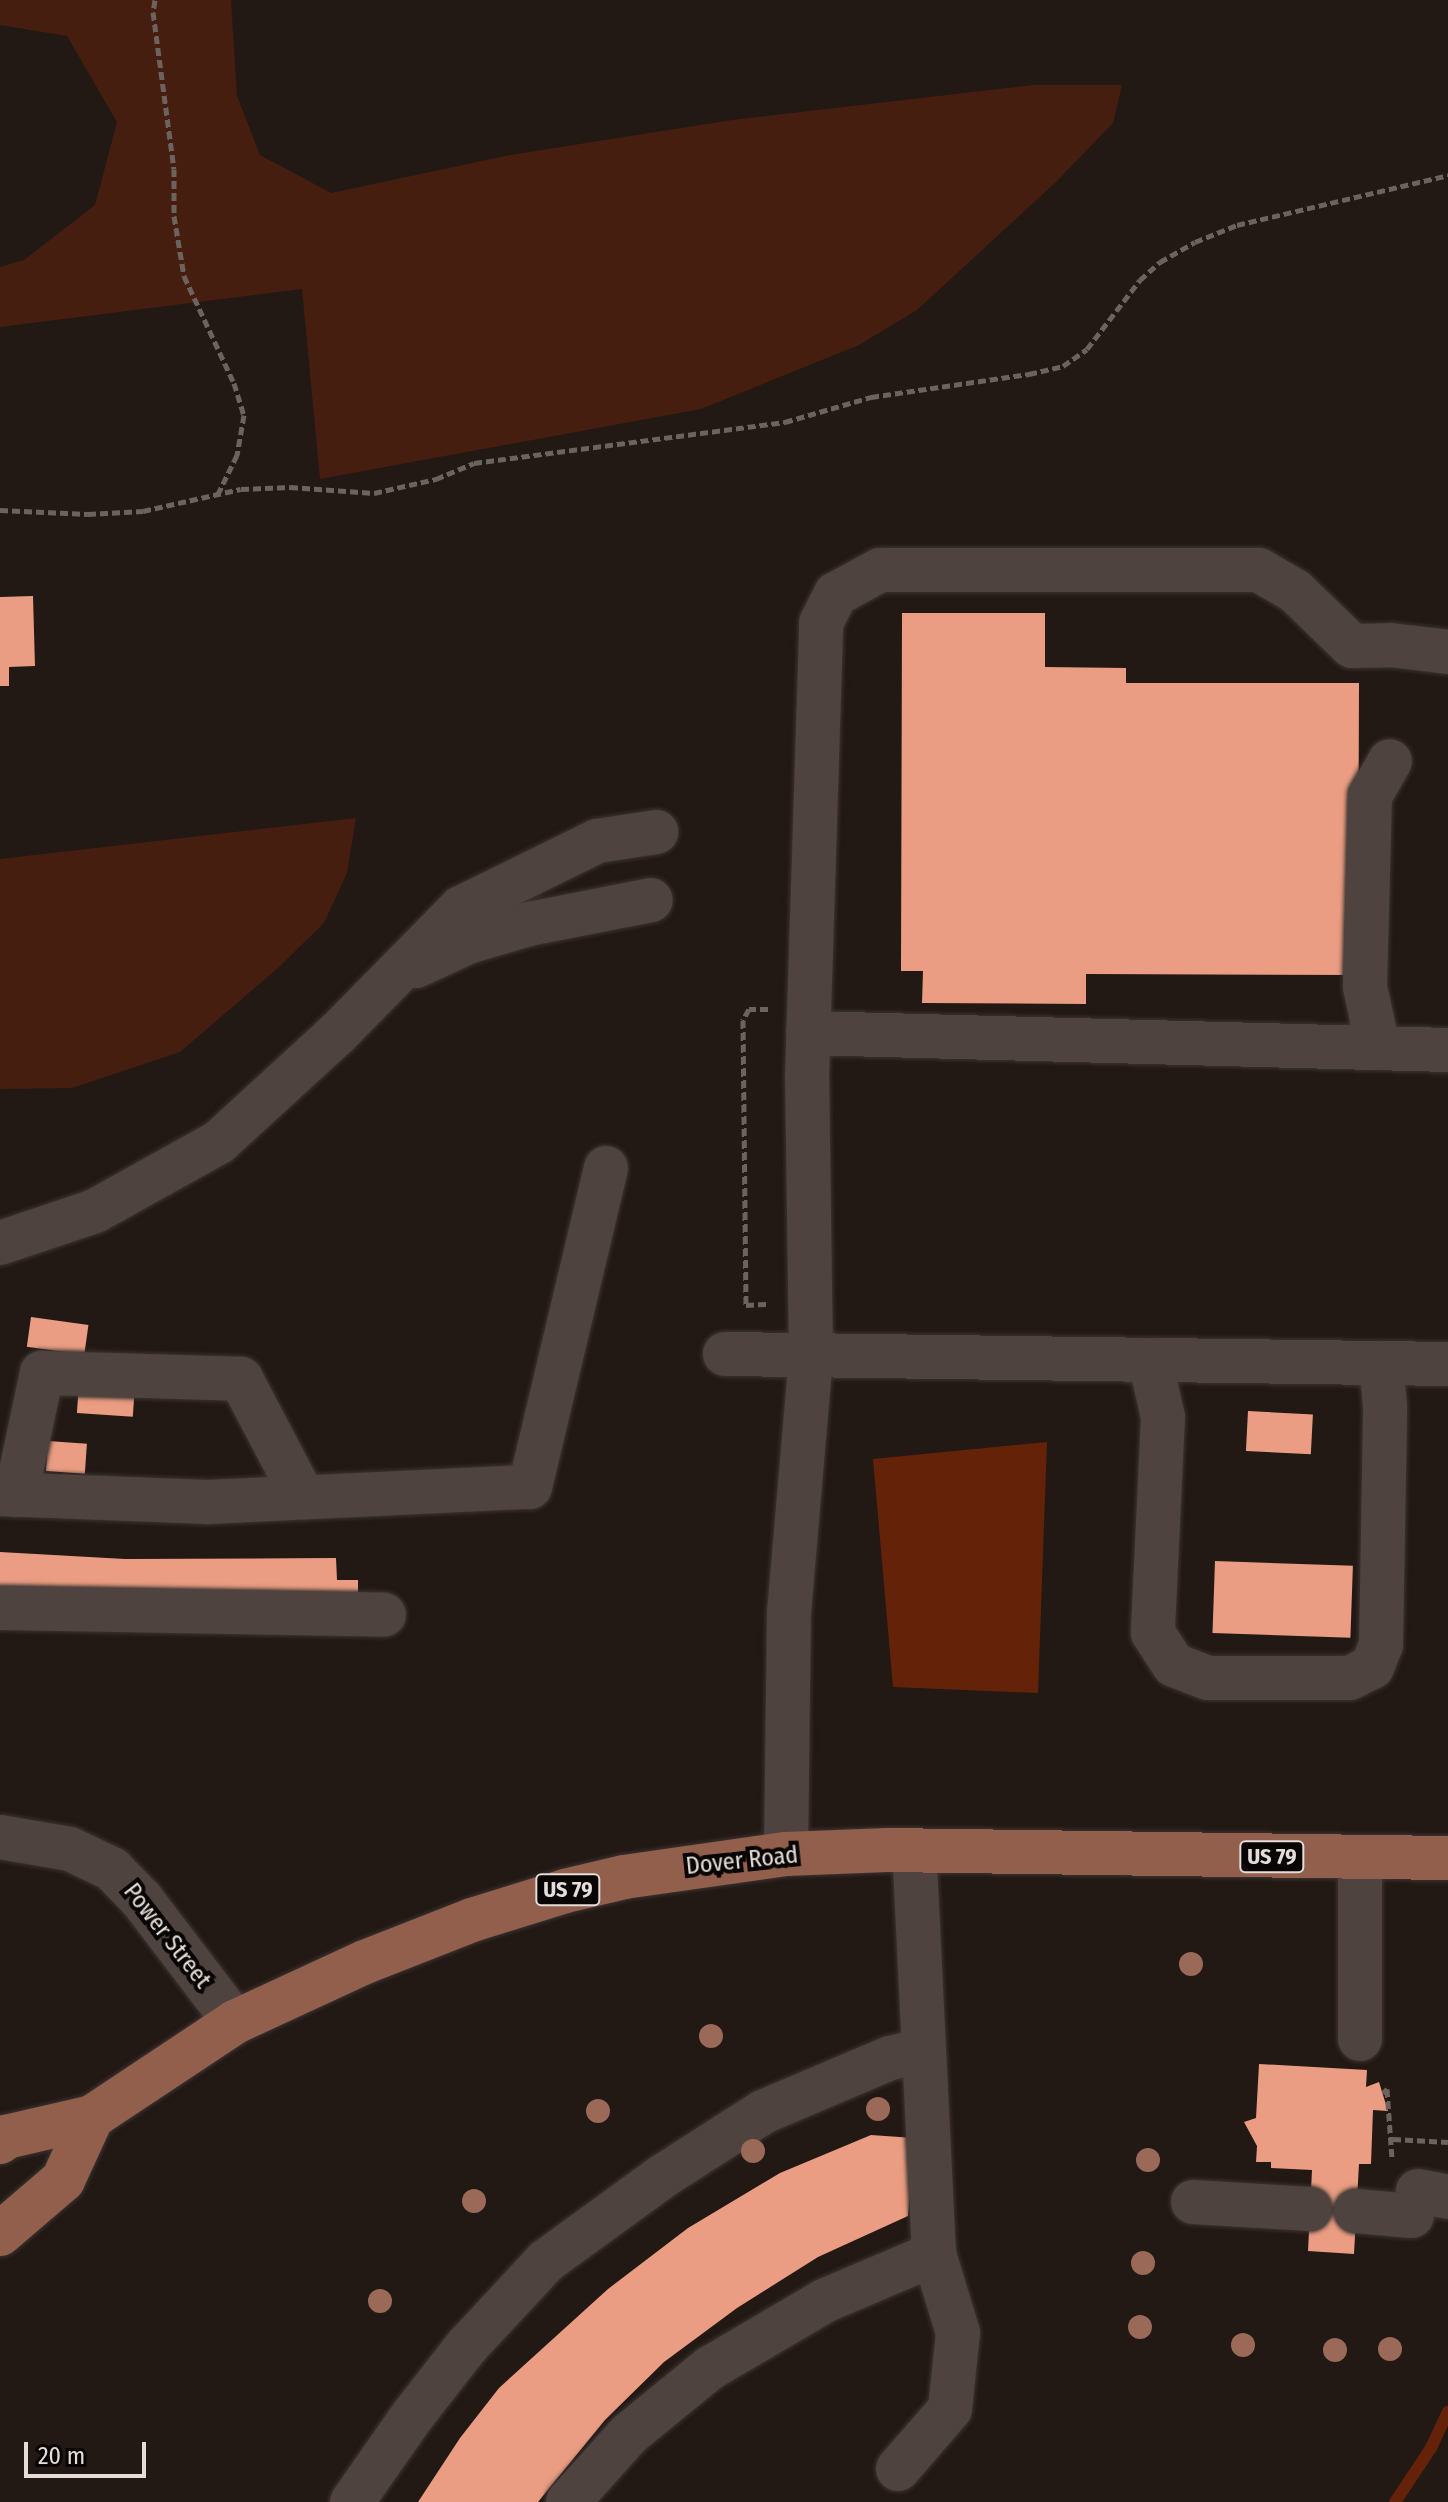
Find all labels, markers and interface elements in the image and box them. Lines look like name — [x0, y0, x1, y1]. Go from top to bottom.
road number: US 79 — [1238, 1839, 1306, 1875]
street label: Dover Road — [684, 1841, 800, 1881]
road number: US 79 — [534, 1872, 602, 1908]
street label: Power Street — [117, 1878, 217, 1994]
scale bar — [28, 2426, 150, 2476]
text: 20 m — [38, 2442, 85, 2470]

